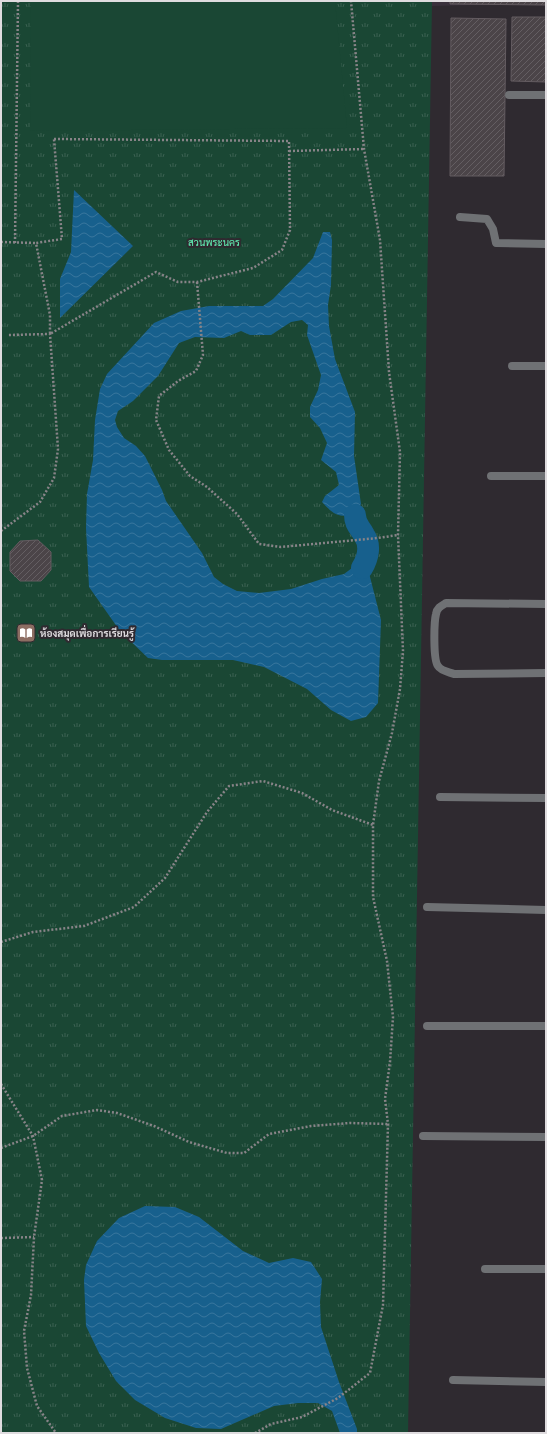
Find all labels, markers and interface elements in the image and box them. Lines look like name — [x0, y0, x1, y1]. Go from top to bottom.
park label: สวนพระนคร — [188, 236, 240, 249]
library icon: ห้องสมุดเพื่อการเรียนรู้ — [15, 622, 37, 644]
place label: ห้องสมุดเพื่อการเรียนรู้ — [40, 625, 135, 641]

